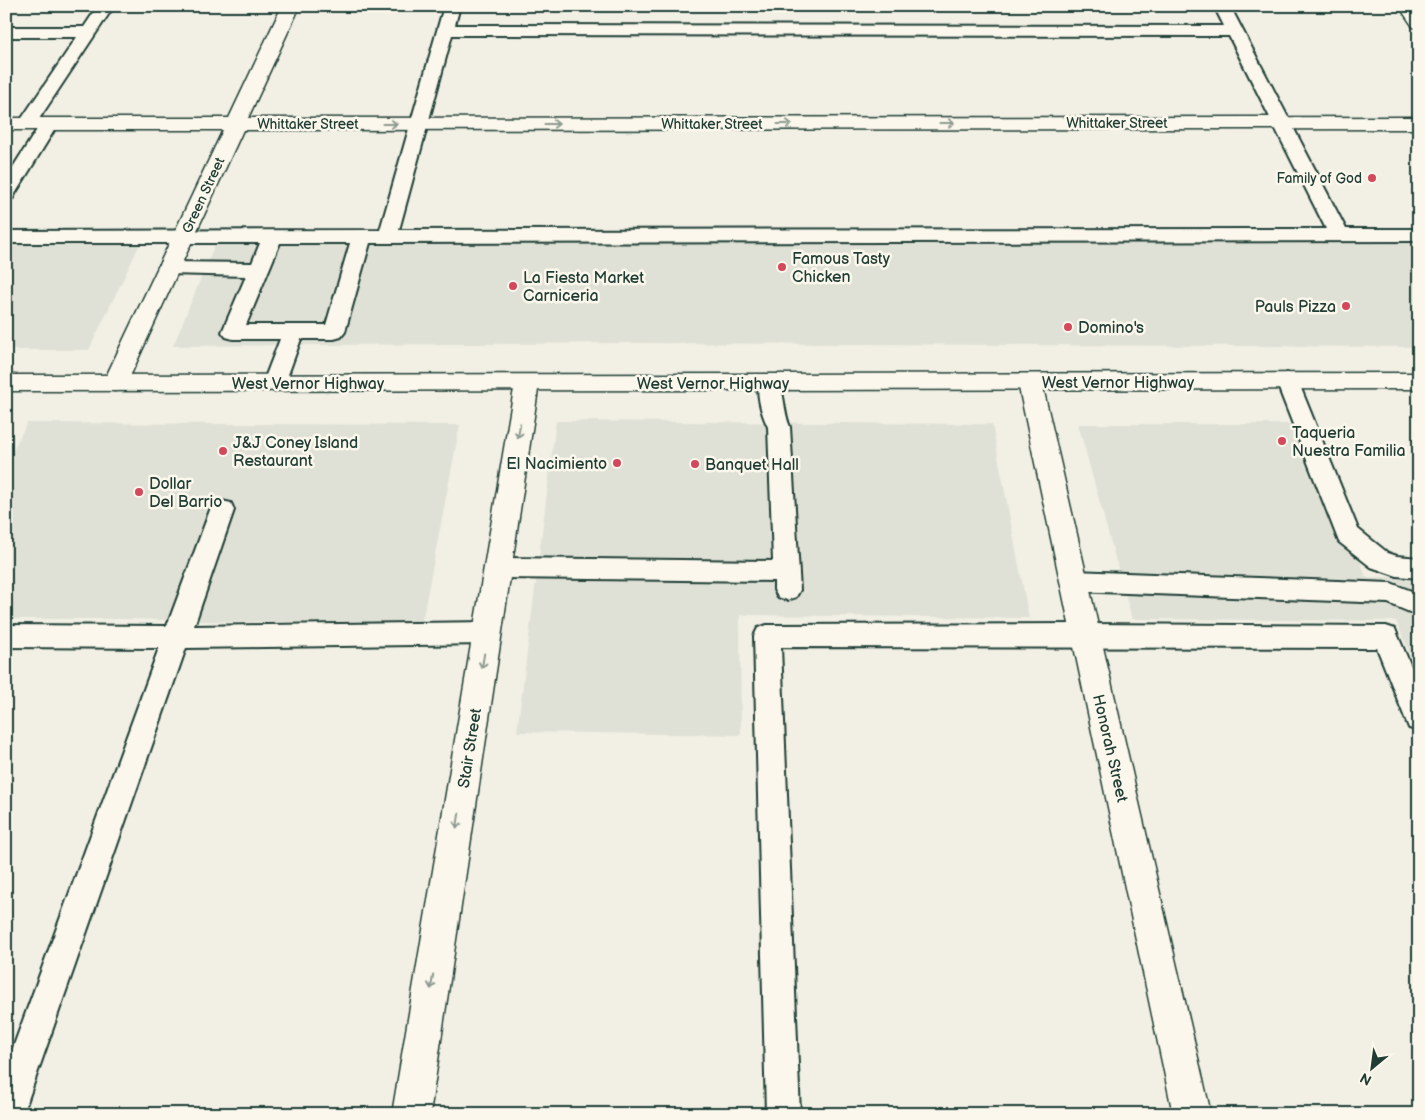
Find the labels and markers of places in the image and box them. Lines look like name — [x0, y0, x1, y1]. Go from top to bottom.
place label: Family of God — [1277, 170, 1362, 187]
marker: Family of God — [1366, 172, 1378, 184]
place label: Famous Tasty Chicken — [792, 250, 891, 287]
marker: Famous Tasty Chicken — [776, 261, 788, 273]
place label: La Fiesta Market Carniceria — [523, 269, 644, 306]
marker: La Fiesta Market Carniceria — [507, 280, 519, 292]
place label: Pauls Pizza — [1255, 298, 1336, 317]
marker: Pauls Pizza — [1340, 300, 1352, 312]
place label: Domino's — [1078, 319, 1144, 338]
marker: Domino's — [1062, 321, 1074, 333]
place label: Taqueria Nuestra Familia — [1292, 424, 1406, 461]
place label: J&J Coney Island Restaurant — [233, 434, 358, 471]
marker: Taqueria Nuestra Familia — [1276, 435, 1288, 447]
marker: J&J Coney Island Restaurant — [217, 445, 229, 457]
place label: El Nacimiento — [506, 455, 607, 474]
place label: Banquet Hall — [705, 456, 799, 475]
marker: El Nacimiento — [611, 457, 623, 469]
marker: Banquet Hall — [689, 458, 701, 470]
place label: Dollar Del Barrio — [149, 475, 222, 512]
marker: Dollar Del Barrio — [133, 486, 145, 498]

